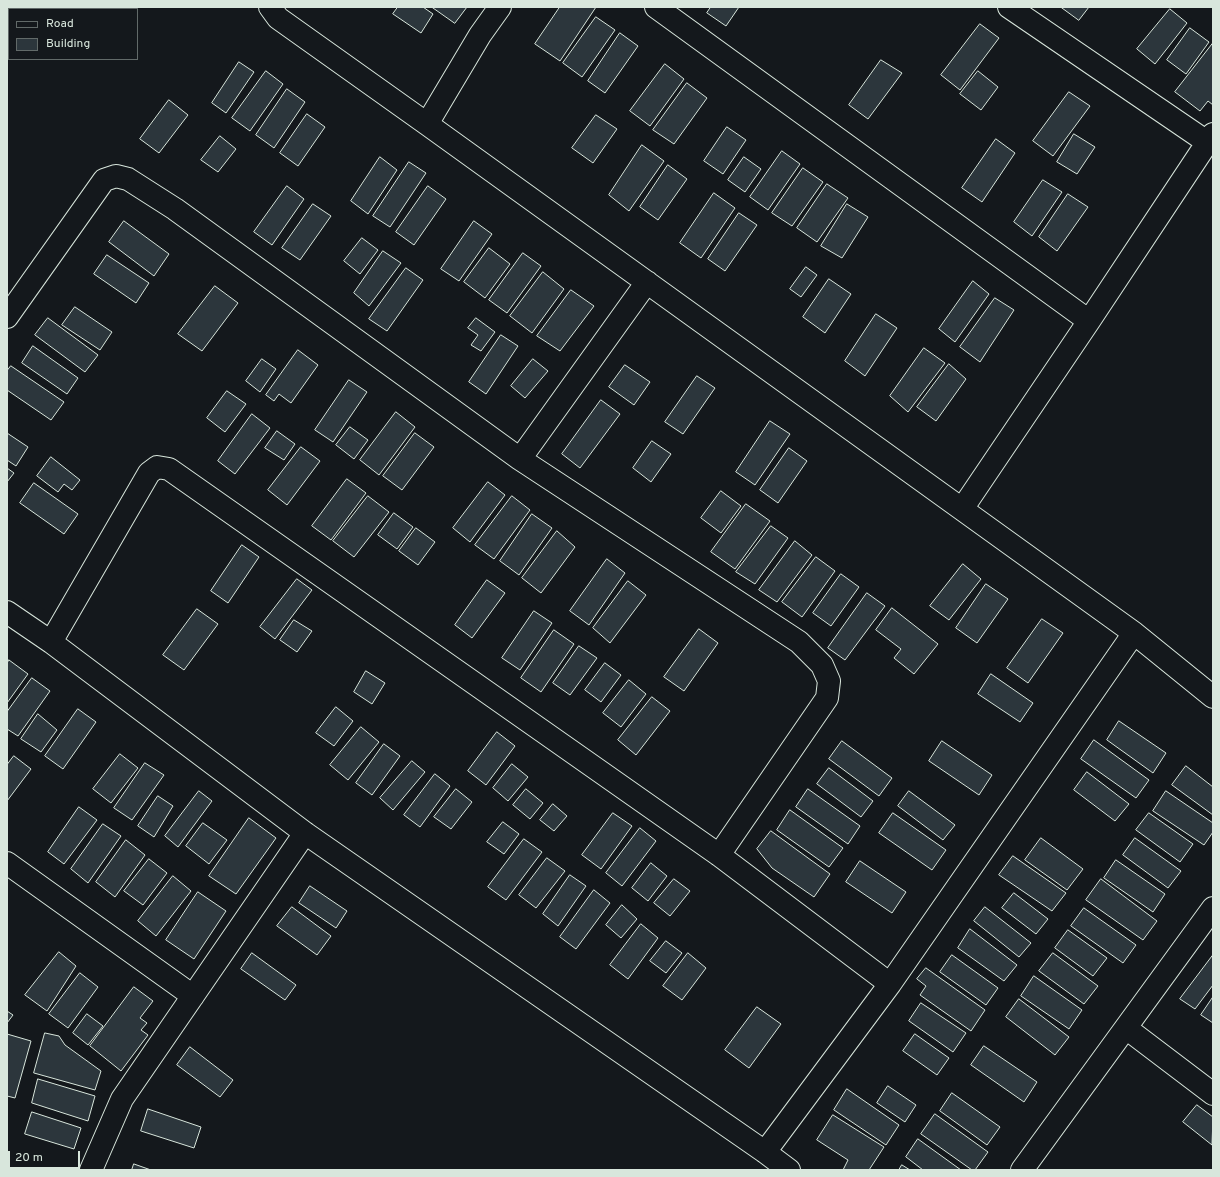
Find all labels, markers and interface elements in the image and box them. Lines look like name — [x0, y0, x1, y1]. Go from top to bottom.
legend — [8, 8, 138, 60]
text: Road — [46, 16, 74, 32]
text: Building — [46, 36, 90, 52]
scale bar — [10, 1143, 82, 1169]
text: 20 m — [15, 1150, 43, 1166]

